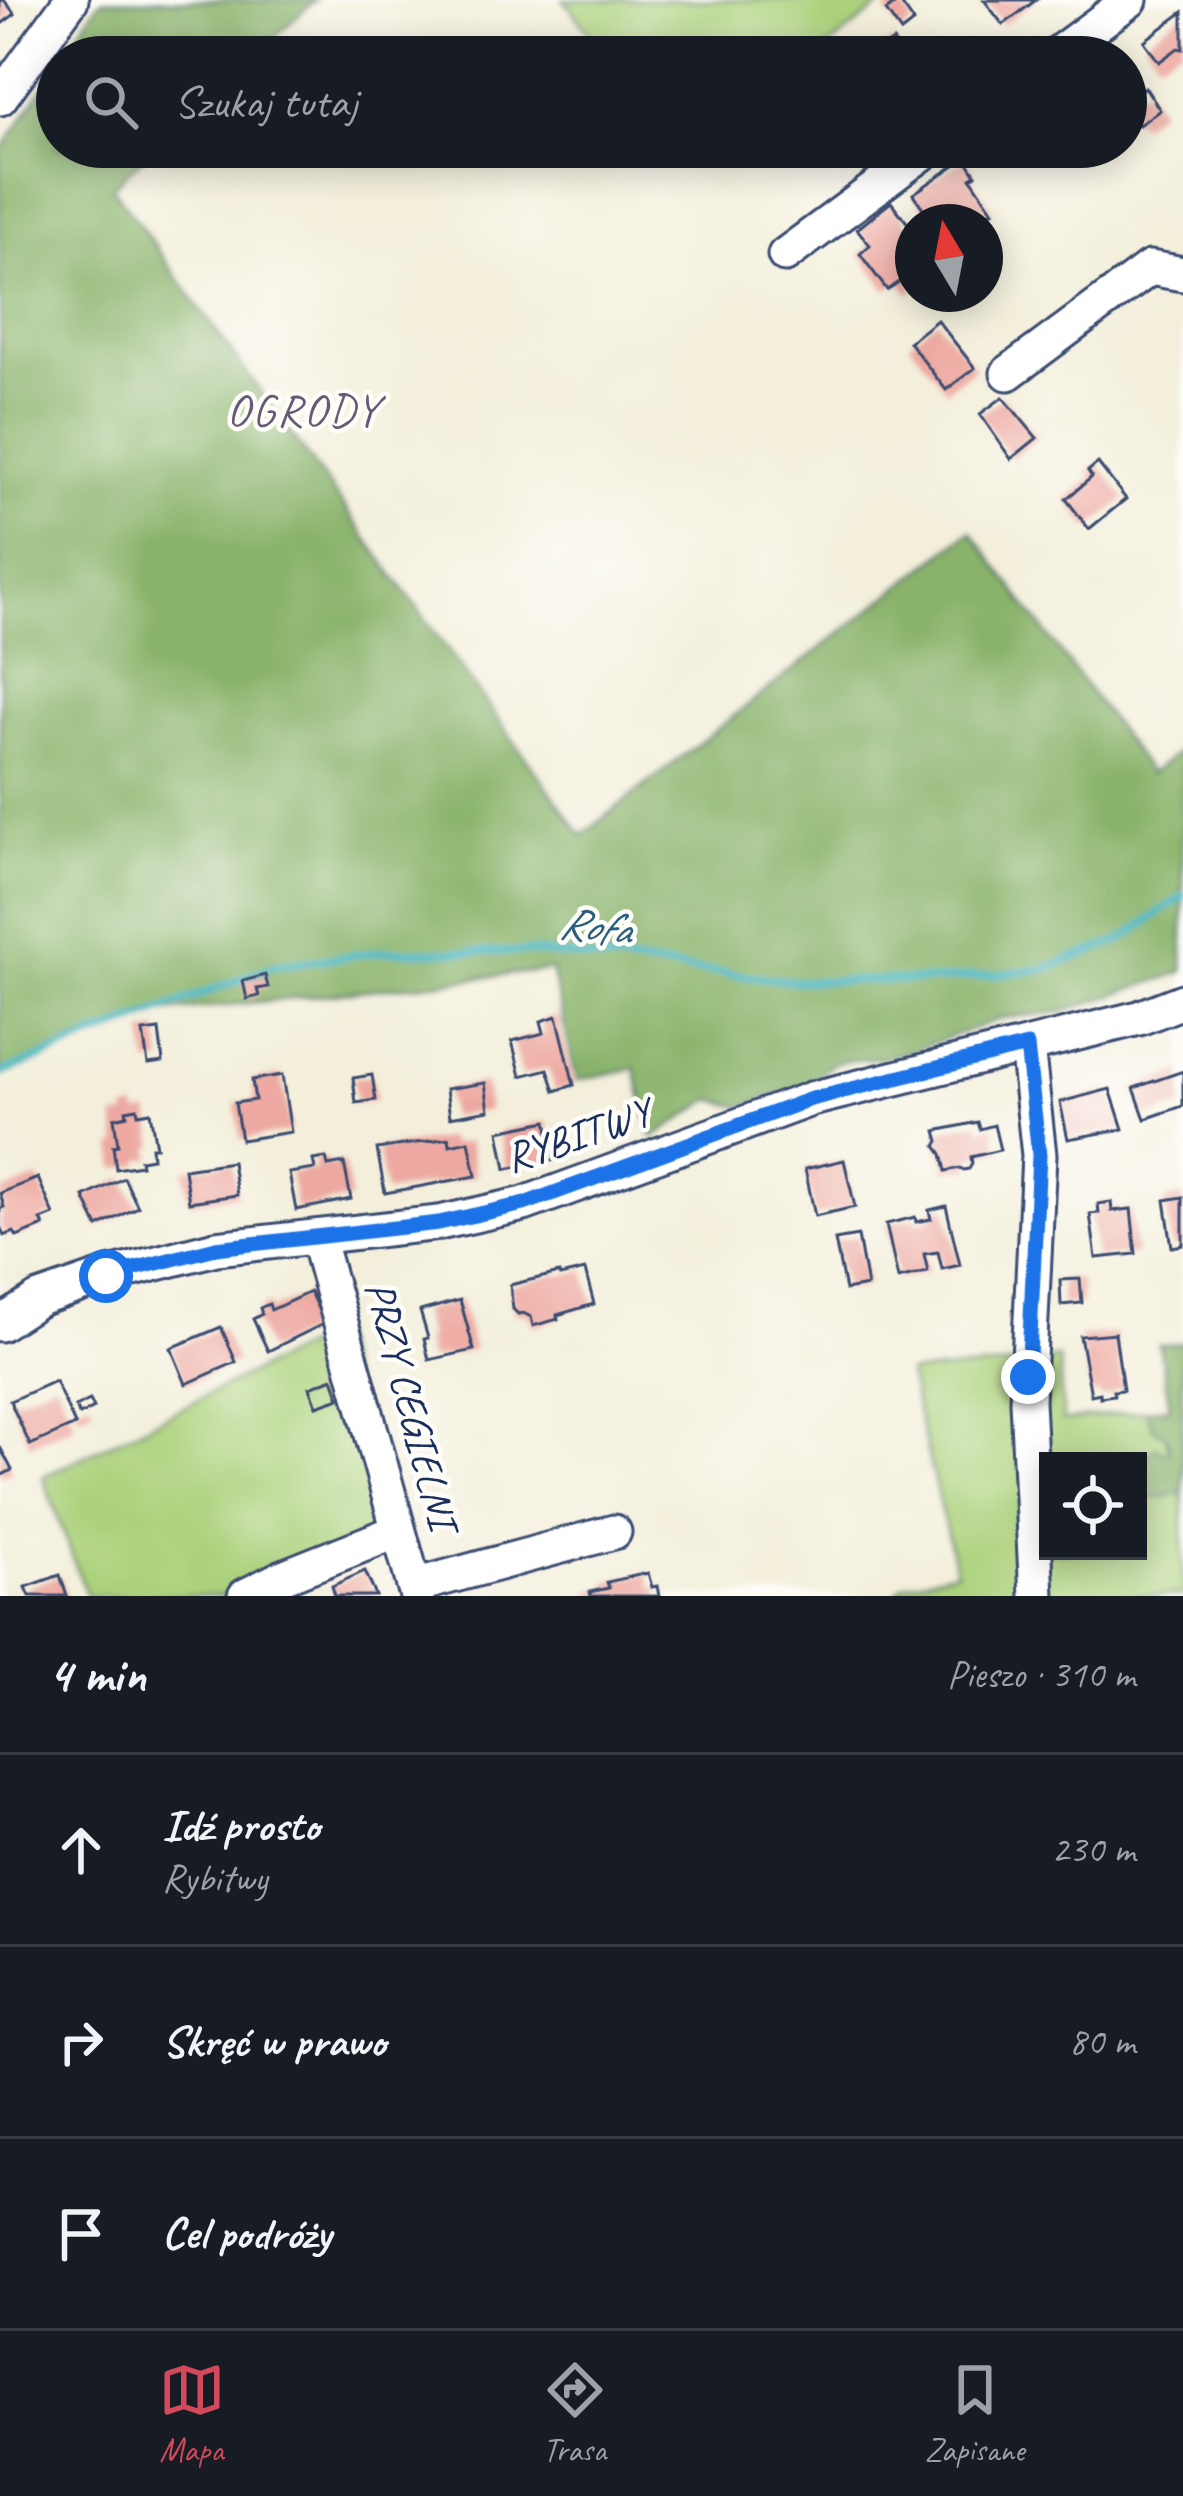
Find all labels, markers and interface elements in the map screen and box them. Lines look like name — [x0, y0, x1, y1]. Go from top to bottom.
search box — [36, 36, 1147, 168]
icon: search — [78, 69, 144, 135]
text: Szukaj tutaj — [174, 74, 357, 131]
north arrow — [895, 204, 1003, 312]
district label: OGRODY — [227, 382, 386, 439]
water label: Rofa — [557, 894, 637, 958]
street label: RYBITWY — [498, 1083, 664, 1185]
route start — [79, 1249, 133, 1303]
street label: PRZY CEGIELNI — [353, 1275, 472, 1543]
route end — [1001, 1350, 1055, 1404]
map controls — [1039, 1452, 1147, 1560]
button: locate — [1039, 1452, 1147, 1560]
text: 4 min — [48, 1642, 146, 1706]
text: Pieszo · 310 m — [947, 1650, 1135, 1699]
text: Idź prosto — [162, 1797, 320, 1854]
icon: ahead — [48, 1817, 114, 1883]
text: 230 m — [1051, 1825, 1135, 1874]
text: Rybitwy — [162, 1854, 267, 1903]
icon: right — [48, 2009, 114, 2075]
text: Skręć w prawo — [162, 2013, 386, 2070]
text: 80 m — [1069, 2017, 1135, 2066]
icon: arrive — [48, 2201, 114, 2267]
text: Cel podróży — [162, 2205, 331, 2262]
tab: Mapa — [159, 2357, 225, 2471]
tab: Trasa — [542, 2357, 608, 2471]
tab: Zapisane — [925, 2357, 1025, 2471]

